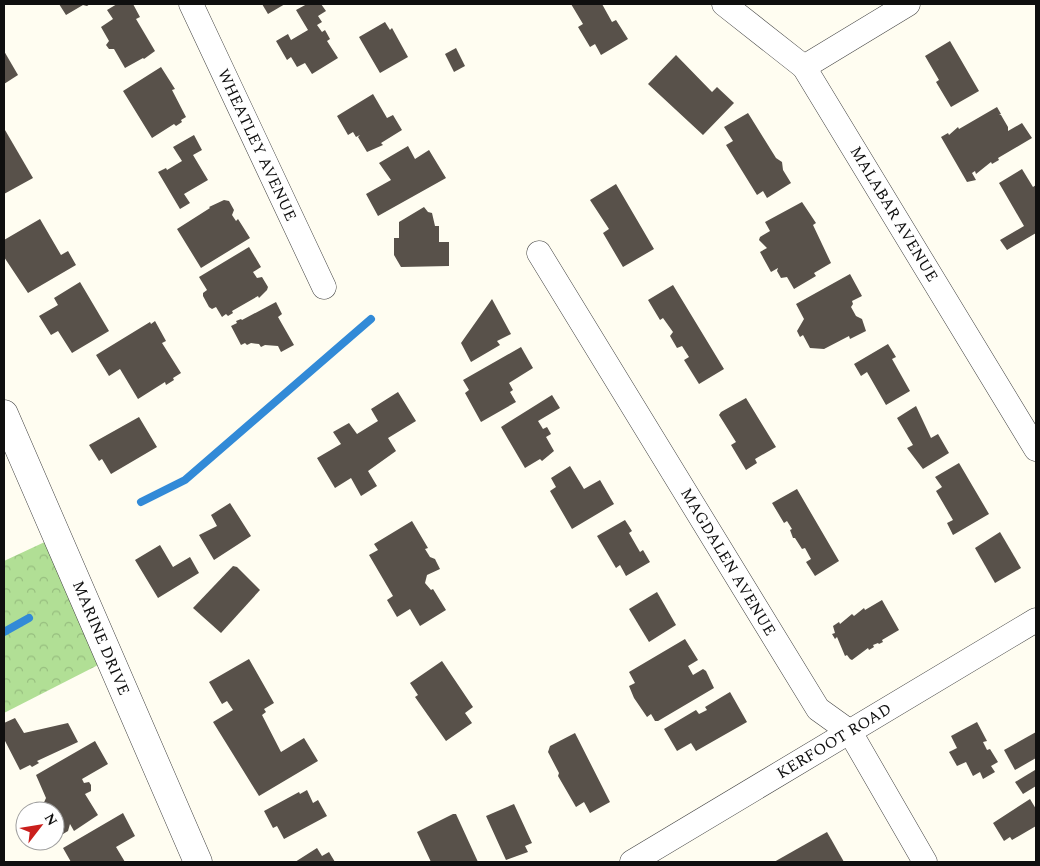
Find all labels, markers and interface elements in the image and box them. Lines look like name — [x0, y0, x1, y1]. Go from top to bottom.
street label: WHEATLEY AVENUE — [211, 65, 303, 225]
street label: MALABAR AVENUE — [844, 141, 944, 287]
street label: MAGDALEN AVENUE — [674, 483, 782, 641]
street label: MARINE DRIVE — [66, 577, 136, 699]
street label: KERFOOT ROAD — [772, 697, 896, 785]
north arrow — [15, 801, 65, 851]
text: N — [39, 809, 63, 830]

